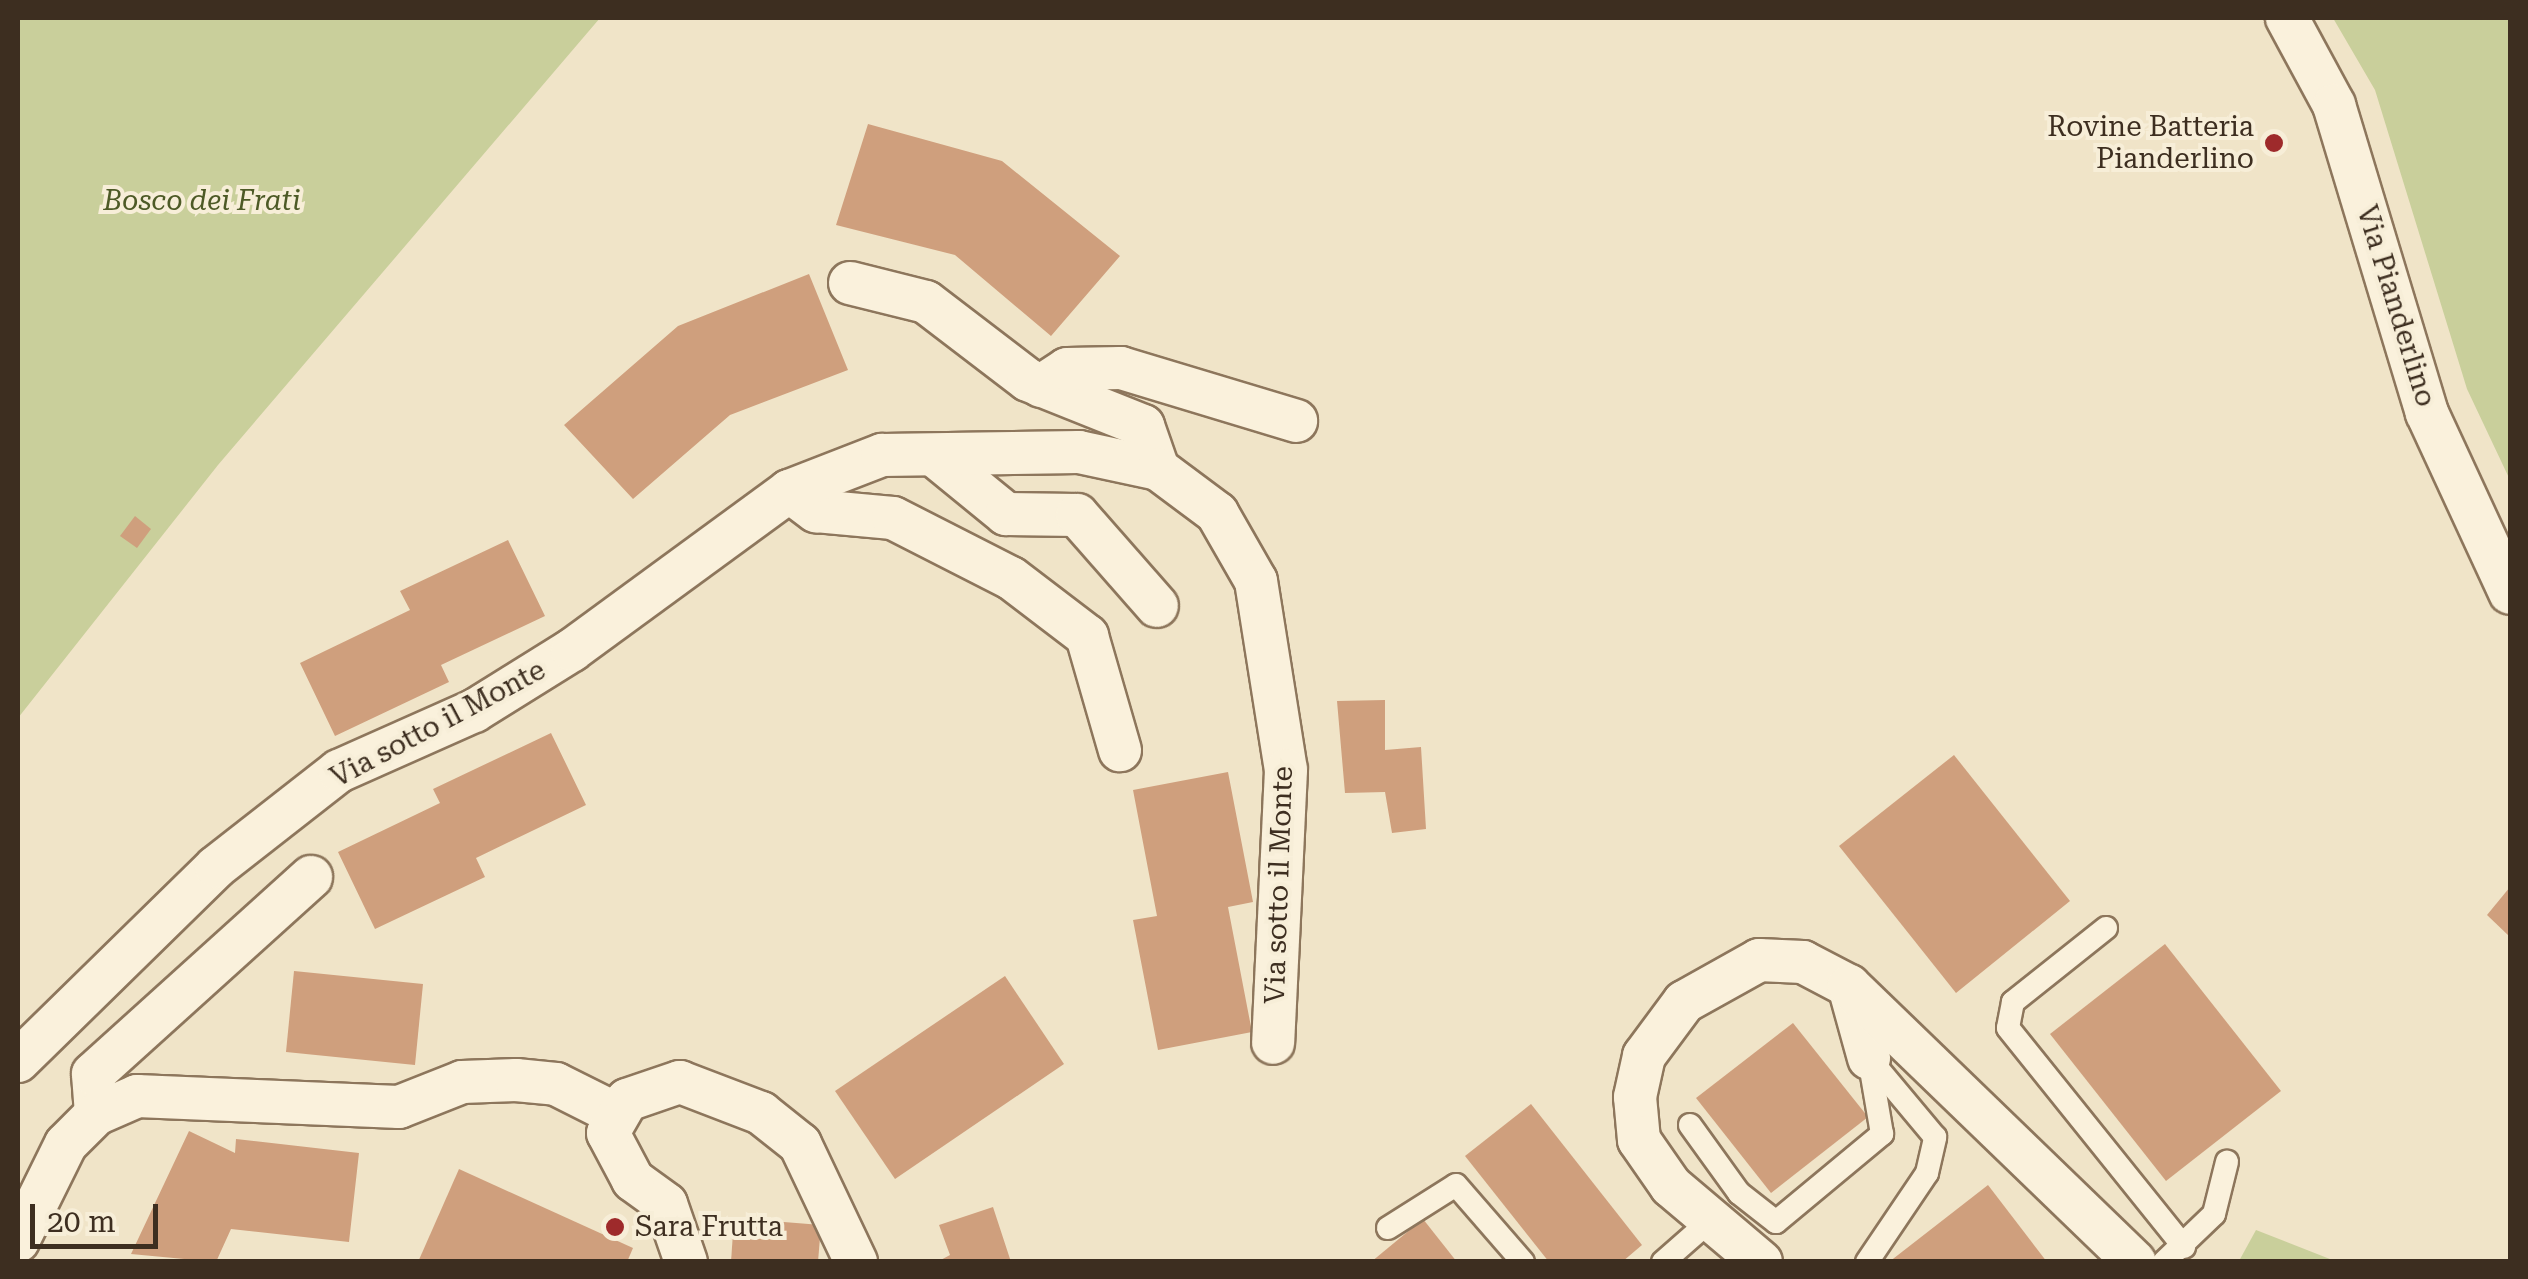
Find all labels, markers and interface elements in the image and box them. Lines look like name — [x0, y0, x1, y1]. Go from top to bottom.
place label: Rovine Batteria Pianderlino — [2047, 110, 2254, 176]
marker: Rovine Batteria Pianderlino — [2263, 132, 2285, 154]
park label: Bosco dei Frati — [103, 184, 301, 218]
street label: Via Pianderlino — [2349, 201, 2443, 411]
street label: Via sotto il Monte — [325, 653, 551, 795]
street label: Via sotto il Monte — [1258, 765, 1300, 1005]
scale bar — [35, 1184, 162, 1246]
text: 20 m — [47, 1204, 116, 1239]
place label: Sara Frutta — [635, 1210, 783, 1244]
marker: Sara Frutta — [604, 1216, 626, 1238]

